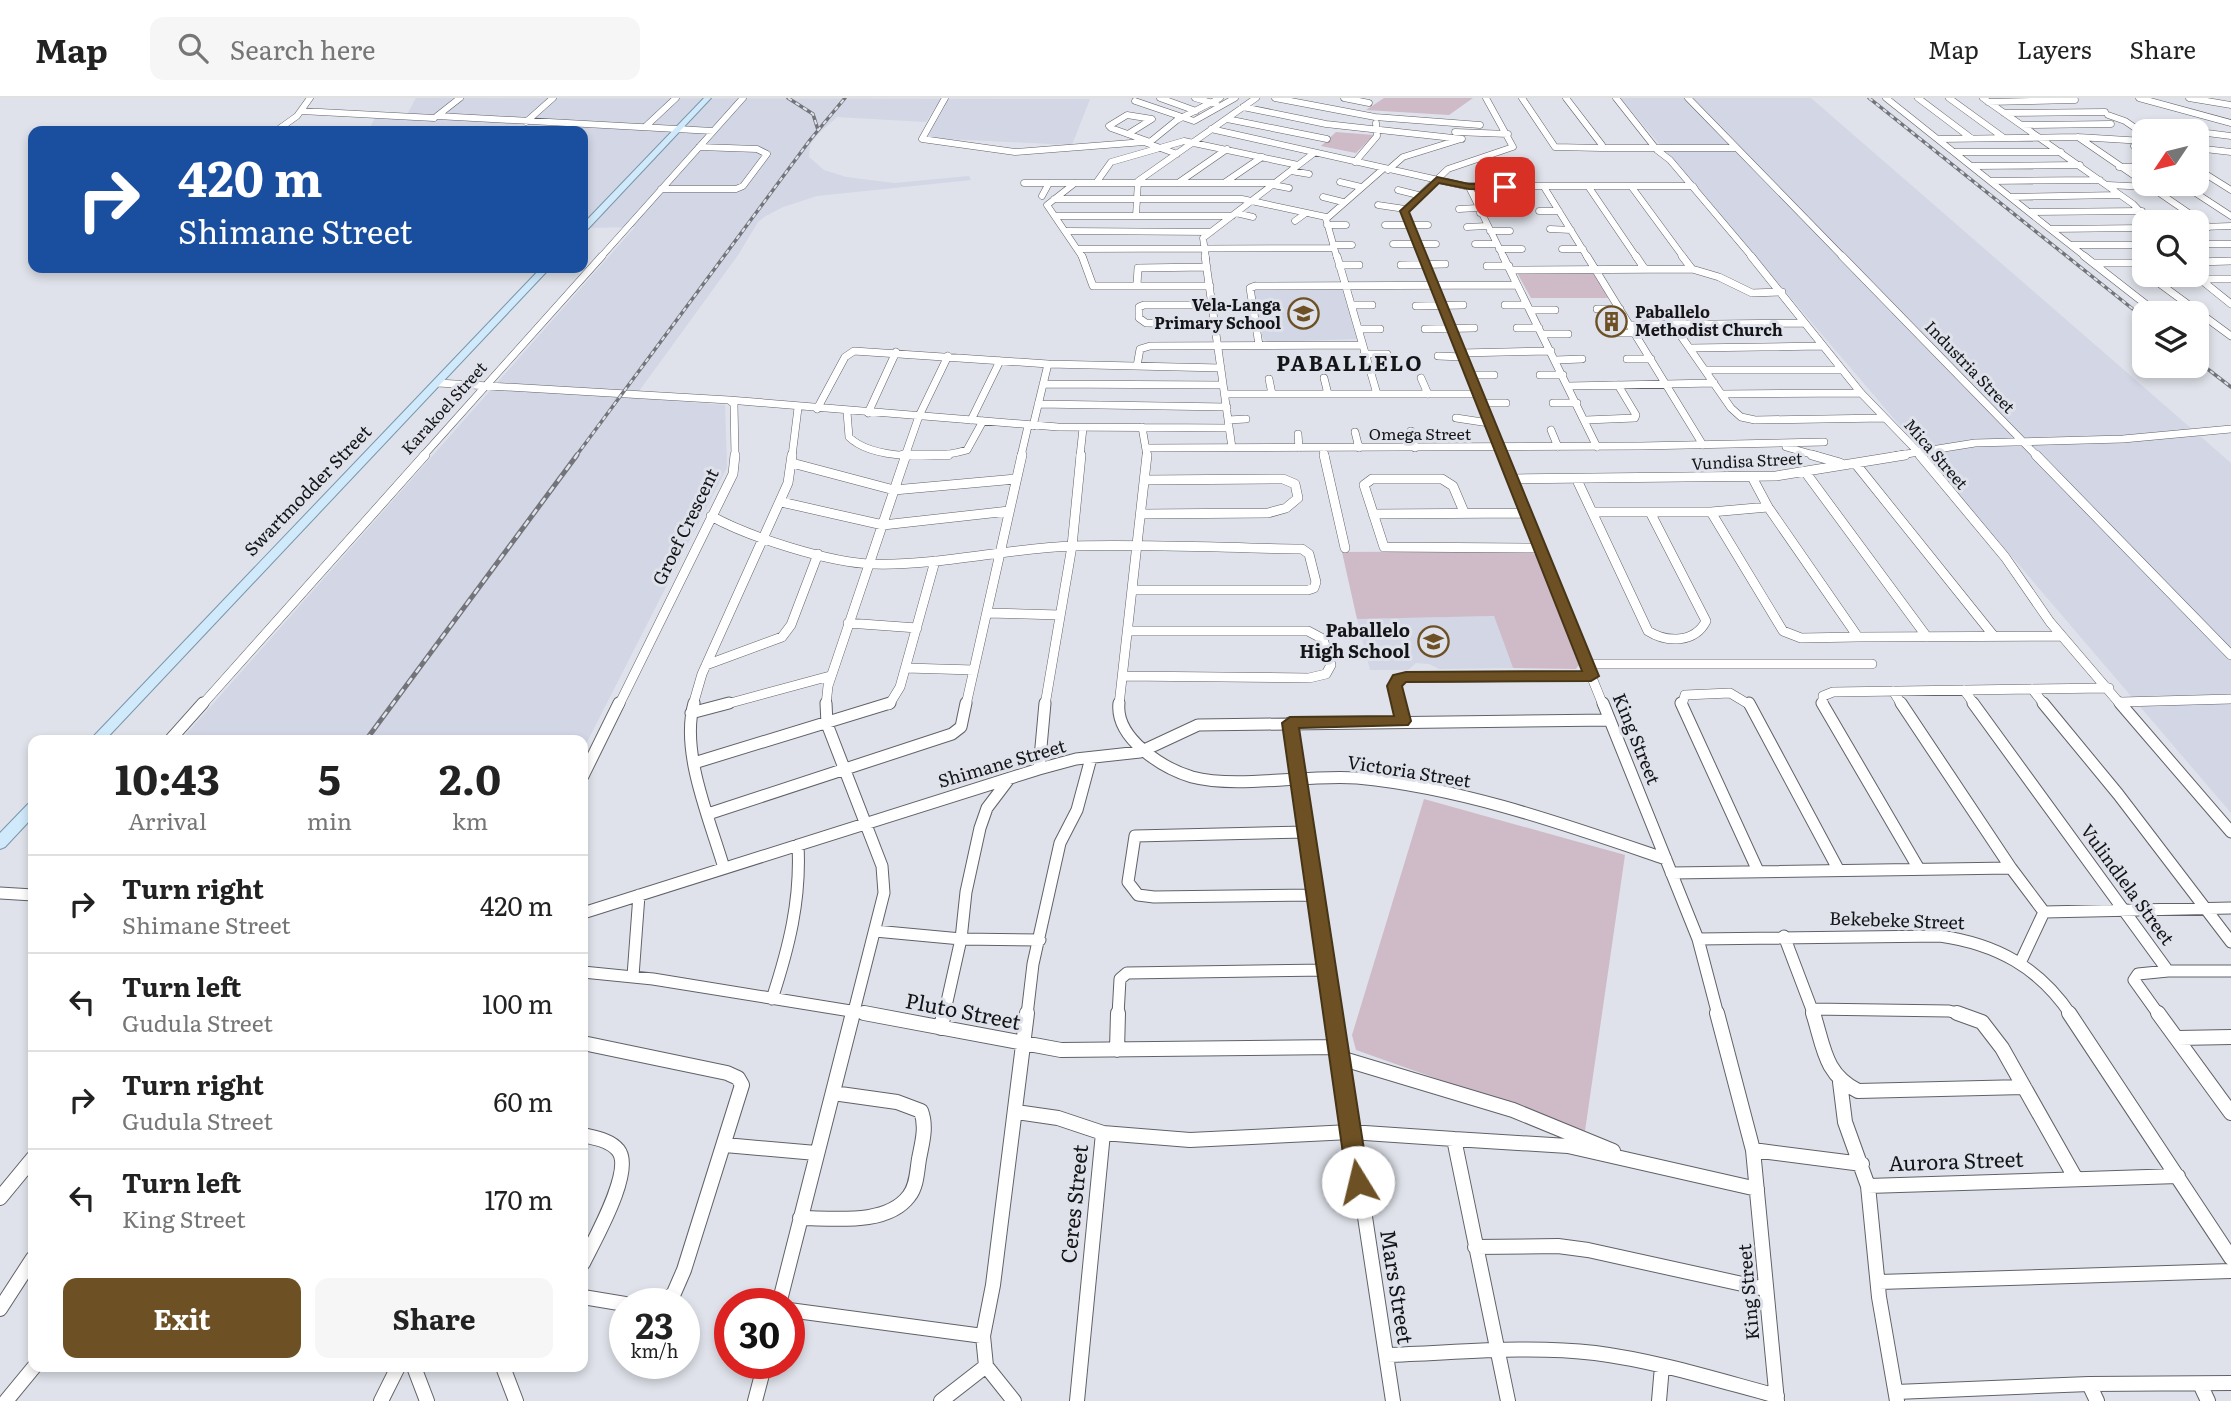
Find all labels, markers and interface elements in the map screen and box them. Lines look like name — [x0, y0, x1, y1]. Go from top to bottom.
search box — [150, 17, 640, 80]
text: Map — [35, 24, 108, 73]
icon: search — [174, 29, 212, 67]
text: Search here — [230, 29, 376, 68]
text: Map — [1928, 31, 1979, 66]
text: Layers — [2017, 31, 2091, 66]
text: Share — [2129, 31, 2196, 66]
north arrow — [2132, 119, 2208, 196]
map controls — [2132, 119, 2209, 378]
text: 420 m — [178, 139, 323, 212]
icon: right — [63, 154, 154, 245]
pin — [1475, 157, 1535, 217]
icon: arrive — [1486, 168, 1524, 206]
text: Shimane Street — [178, 206, 413, 254]
button: search — [2132, 210, 2209, 287]
place label: Vela-Langa Primary School — [1154, 292, 1282, 334]
school or university icon: Vela-Langa Primary School — [1287, 297, 1321, 331]
place label: Paballelo Methodist Church — [1635, 299, 1783, 341]
button: layers — [2132, 301, 2209, 378]
building icon: Paballelo Methodist Church — [1595, 304, 1629, 338]
street label: Industria Street — [1920, 315, 2022, 418]
district label: PABALLELO — [1276, 346, 1424, 377]
street label: Karakoel Street — [395, 355, 492, 459]
street label: Mica Street — [1899, 413, 1975, 494]
street label: Swartmodder Street — [237, 418, 377, 562]
street label: Omega Street — [1369, 421, 1472, 445]
street label: Vundisa Street — [1691, 445, 1804, 475]
street label: Groef Crescent — [645, 463, 725, 589]
place label: Paballelo High School — [1300, 616, 1410, 664]
school or university icon: Paballelo High School — [1416, 624, 1450, 658]
street label: King Street — [1607, 689, 1668, 789]
street label: Shimane Street — [934, 731, 1069, 794]
text: 10:43 — [115, 746, 220, 808]
text: 5 — [318, 746, 341, 808]
text: 2.0 — [439, 746, 501, 808]
street label: Victoria Street — [1345, 747, 1474, 794]
text: Arrival — [128, 803, 207, 837]
text: min — [307, 803, 352, 837]
text: km — [452, 803, 488, 837]
street label: Vulindlela Street — [2075, 818, 2182, 951]
text: Turn right — [122, 868, 264, 907]
icon: right — [63, 885, 101, 923]
text: 420 m — [480, 885, 553, 924]
street label: Bekebeke Street — [1829, 904, 1966, 935]
text: Shimane Street — [122, 907, 291, 941]
text: Turn left — [122, 966, 241, 1005]
icon: left — [63, 983, 101, 1021]
text: 100 m — [482, 983, 553, 1022]
street label: Pluto Street — [903, 983, 1024, 1036]
text: Gudula Street — [122, 1005, 273, 1039]
text: Turn right — [122, 1064, 264, 1103]
icon: right — [63, 1081, 101, 1119]
text: 60 m — [494, 1081, 553, 1120]
text: Gudula Street — [122, 1103, 273, 1137]
street label: Ceres Street — [1051, 1142, 1094, 1265]
street label: Aurora Street — [1888, 1142, 2025, 1177]
position arrow — [1321, 1145, 1395, 1219]
text: Turn left — [122, 1162, 241, 1201]
icon: left — [63, 1179, 101, 1217]
text: 170 m — [485, 1179, 553, 1218]
text: King Street — [122, 1201, 245, 1235]
street label: Mars Street — [1374, 1227, 1423, 1347]
street label: King Street — [1730, 1242, 1765, 1341]
button: Exit — [63, 1278, 301, 1358]
button: Share — [315, 1278, 553, 1358]
speed limit sign: 30 — [714, 1288, 805, 1379]
text: 23 — [635, 1298, 674, 1350]
text: km/h — [631, 1337, 678, 1364]

